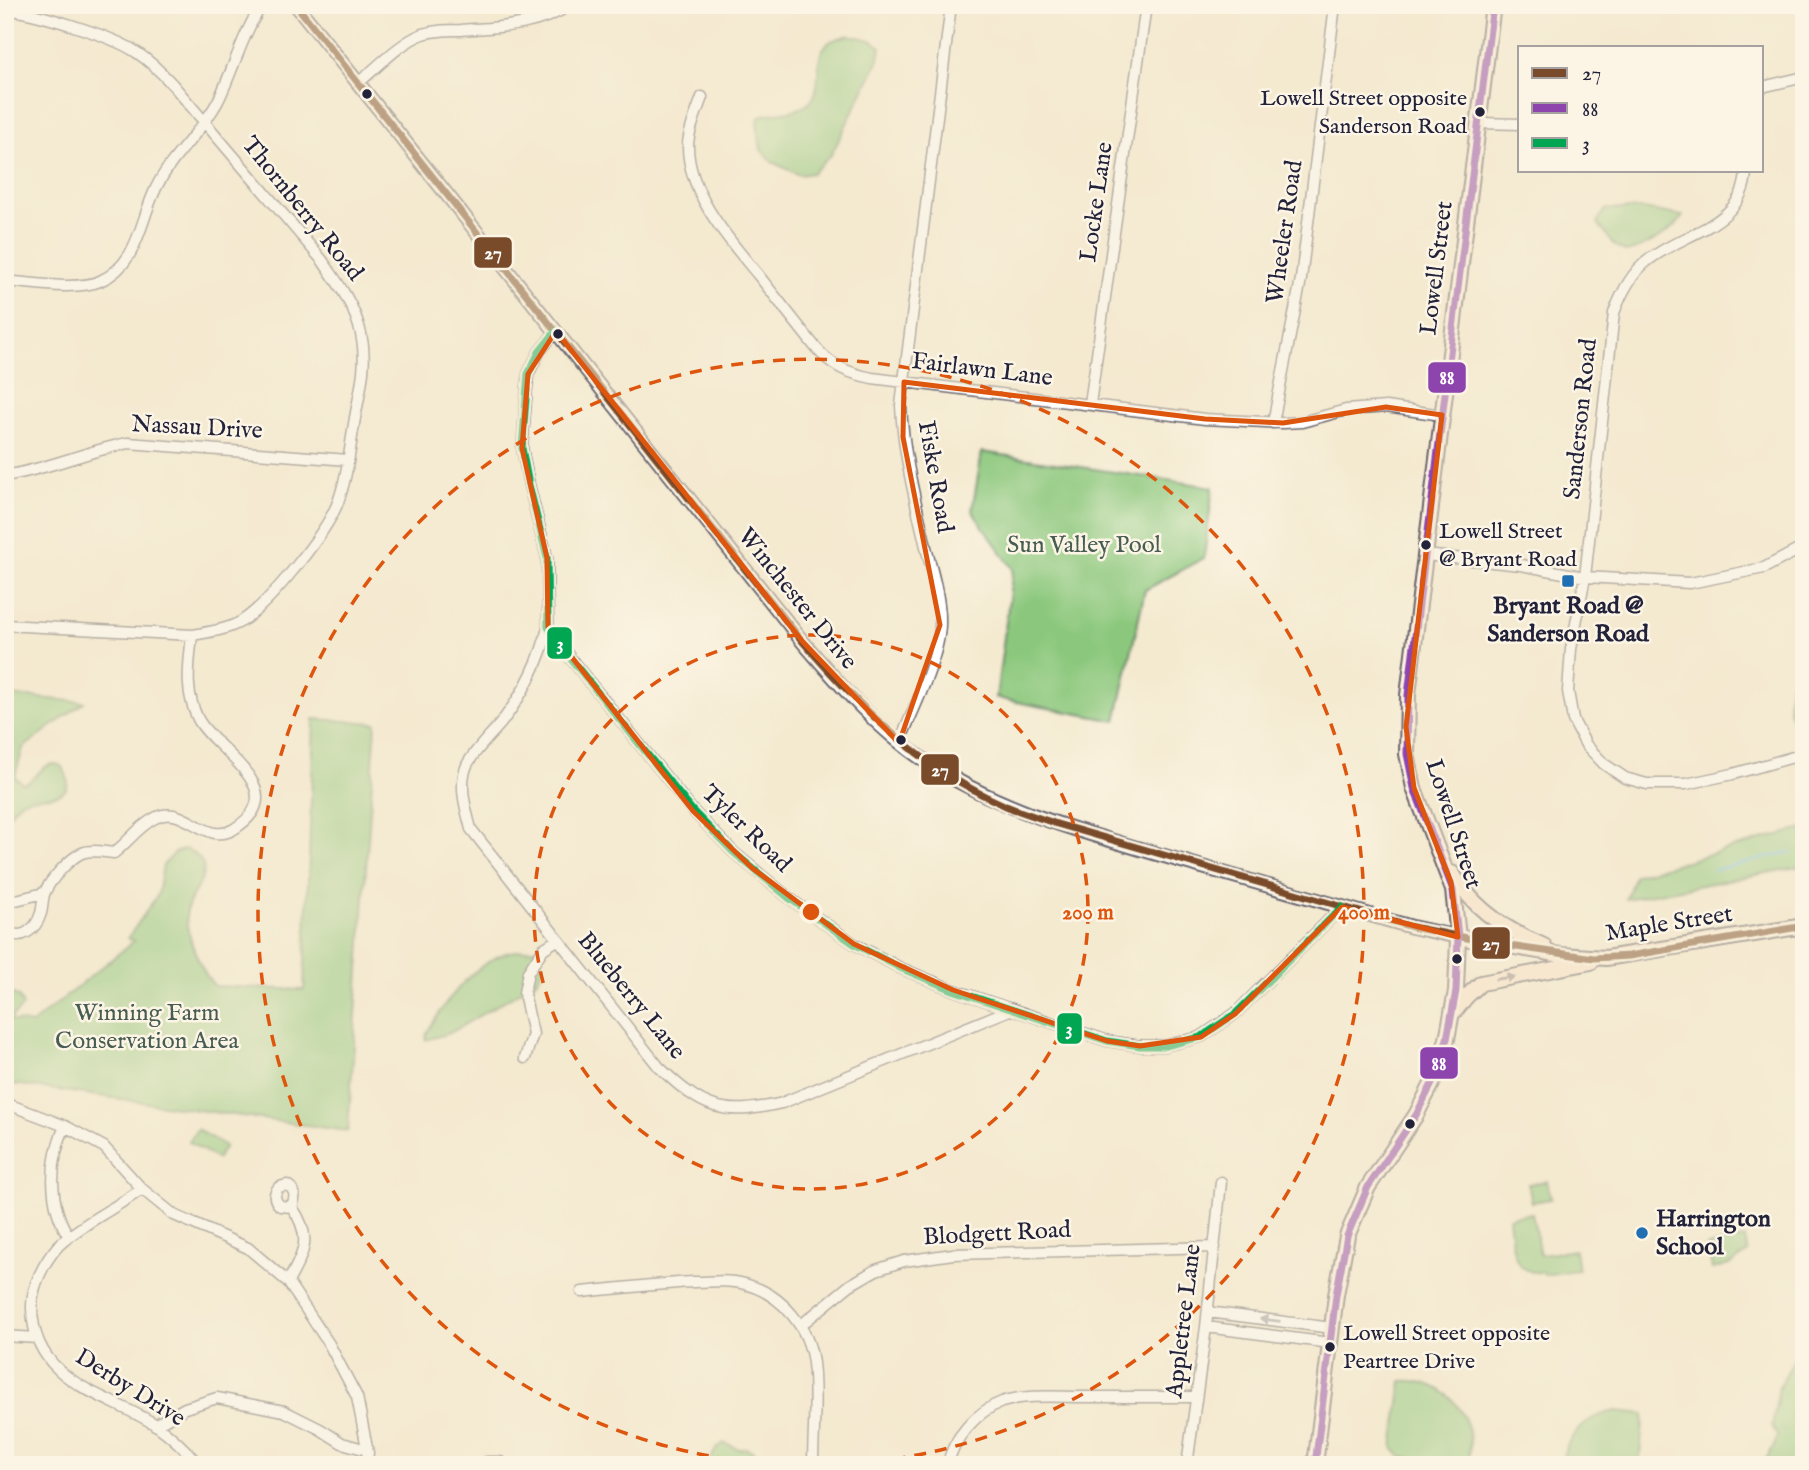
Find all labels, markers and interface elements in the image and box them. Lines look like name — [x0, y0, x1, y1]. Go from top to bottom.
legend — [1518, 46, 1764, 172]
text: 27 — [1582, 61, 1601, 88]
place label: Lowell Street opposite Sanderson Road — [1260, 85, 1467, 141]
unlabelled marker — [360, 87, 374, 101]
text: 88 — [1582, 97, 1598, 124]
marker: Lowell Street opposite Sanderson Road — [1473, 105, 1487, 119]
street label: Thornberry Road — [234, 130, 370, 288]
text: 3 — [1582, 131, 1590, 158]
street label: Locke Lane — [1073, 140, 1121, 264]
street label: Wheeler Road — [1260, 158, 1310, 306]
street label: Lowell Street — [1413, 199, 1461, 337]
line badge: 27 — [473, 236, 513, 269]
text: 27 — [484, 242, 502, 266]
unlabelled marker — [551, 327, 565, 341]
street label: Sanderson Road — [1557, 337, 1605, 501]
street label: Fairlawn Lane — [910, 346, 1054, 394]
line badge: 88 — [1427, 361, 1467, 394]
text: 88 — [1440, 367, 1454, 391]
street label: Nassau Drive — [131, 409, 263, 447]
street label: Fiske Road — [910, 419, 960, 536]
place label: Lowell Street @ Bryant Road — [1439, 518, 1577, 574]
street label: Winchester Drive — [730, 522, 864, 676]
park label: Sun Valley Pool — [1007, 530, 1162, 561]
marker: Lowell Street @ Bryant Road — [1419, 538, 1433, 552]
marker: Bryant Road @ Sanderson Road — [1560, 573, 1576, 589]
place label: Bryant Road @ Sanderson Road — [1487, 591, 1650, 650]
line badge: 3 — [546, 626, 573, 660]
text: 3 — [556, 633, 564, 657]
unlabelled marker — [894, 733, 908, 747]
line badge: 27 — [920, 753, 960, 786]
street label: Lowell Street — [1417, 755, 1489, 893]
text: 27 — [931, 759, 949, 783]
street label: Tyler Road — [694, 778, 798, 880]
street label: Maple Street — [1603, 899, 1735, 949]
centre of rings — [799, 900, 823, 924]
text: 200 m — [1062, 900, 1114, 927]
text: 400 m — [1338, 900, 1391, 927]
street label: Blueberry Lane — [570, 926, 692, 1066]
line badge: 27 — [1471, 926, 1511, 960]
text: 27 — [1482, 933, 1500, 957]
unlabelled marker — [1450, 952, 1464, 966]
one-way arrow — [1494, 972, 1516, 983]
park label: Winning Farm Conservation Area — [55, 998, 240, 1057]
line badge: 3 — [1056, 1012, 1083, 1045]
text: 3 — [1065, 1018, 1073, 1042]
line badge: 88 — [1419, 1046, 1459, 1080]
text: 88 — [1432, 1053, 1446, 1077]
unlabelled marker — [1403, 1117, 1417, 1131]
place label: Harrington School — [1656, 1204, 1771, 1263]
street label: Blodgett Road — [922, 1215, 1072, 1253]
marker: Harrington School — [1634, 1225, 1650, 1241]
street label: Appletree Lane — [1159, 1242, 1209, 1401]
one-way arrow — [1259, 1314, 1281, 1325]
place label: Lowell Street opposite Peartree Drive — [1343, 1320, 1550, 1376]
marker: Lowell Street opposite Peartree Drive — [1323, 1340, 1337, 1354]
street label: Derby Drive — [69, 1342, 191, 1434]

